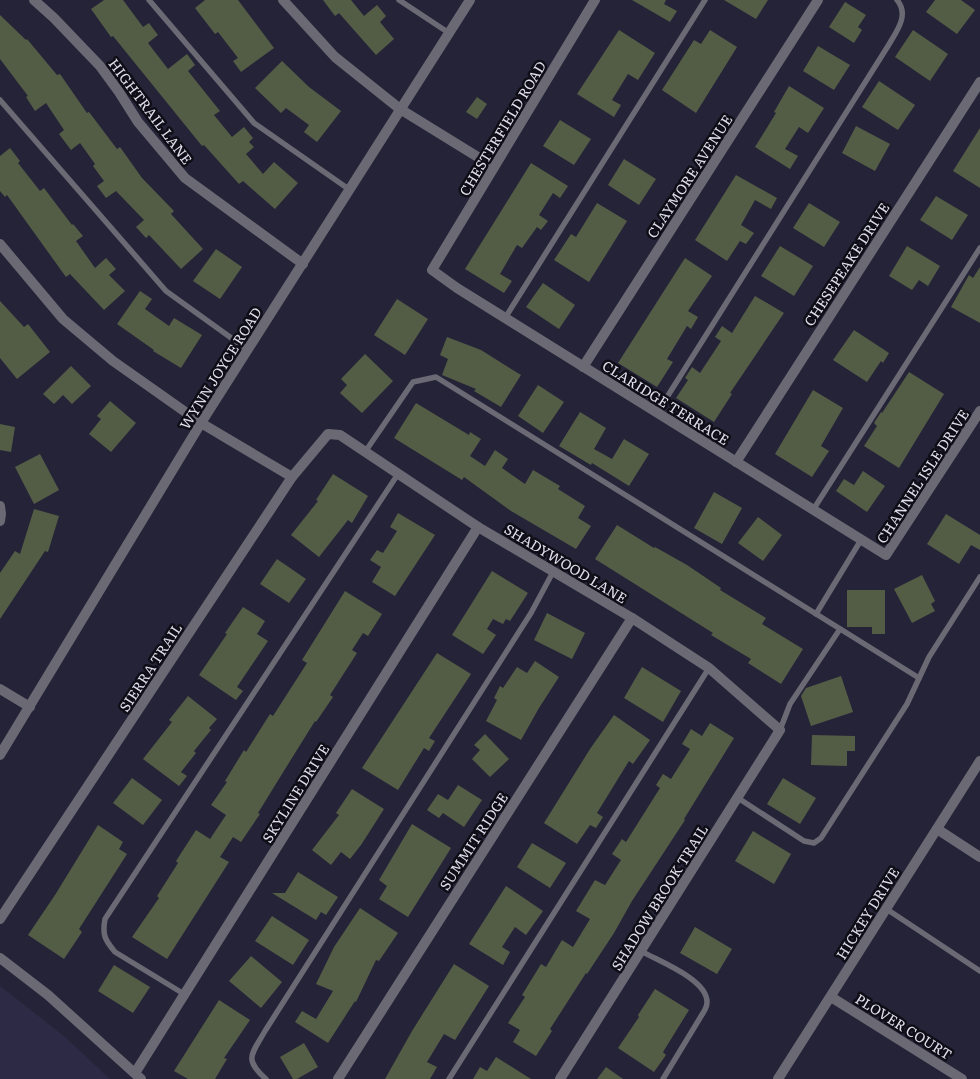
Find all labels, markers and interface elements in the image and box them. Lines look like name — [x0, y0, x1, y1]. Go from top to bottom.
street label: HIGHTRAIL LANE — [105, 54, 197, 168]
street label: CHESTERFIELD ROAD — [454, 57, 550, 199]
street label: CLAYMORE AVENUE — [642, 110, 737, 242]
street label: CHESEPEAKE DRIVE — [799, 198, 894, 330]
street label: WYNN JOYCE ROAD — [174, 303, 266, 433]
street label: CLARIDGE TERRACE — [599, 355, 733, 449]
street label: CHANNEL ISLE DRIVE — [871, 405, 973, 547]
street label: SHADYWOOD LANE — [501, 518, 631, 608]
street label: SIERRA TRAIL — [114, 619, 186, 715]
street label: SKYLINE DRIVE — [257, 740, 333, 846]
street label: SUMMIT RIDGE — [434, 788, 512, 894]
street label: SHADOW BROOK TRAIL — [606, 820, 712, 974]
street label: HICKEY DRIVE — [831, 863, 903, 963]
street label: PLOVER COURT — [852, 988, 956, 1064]

